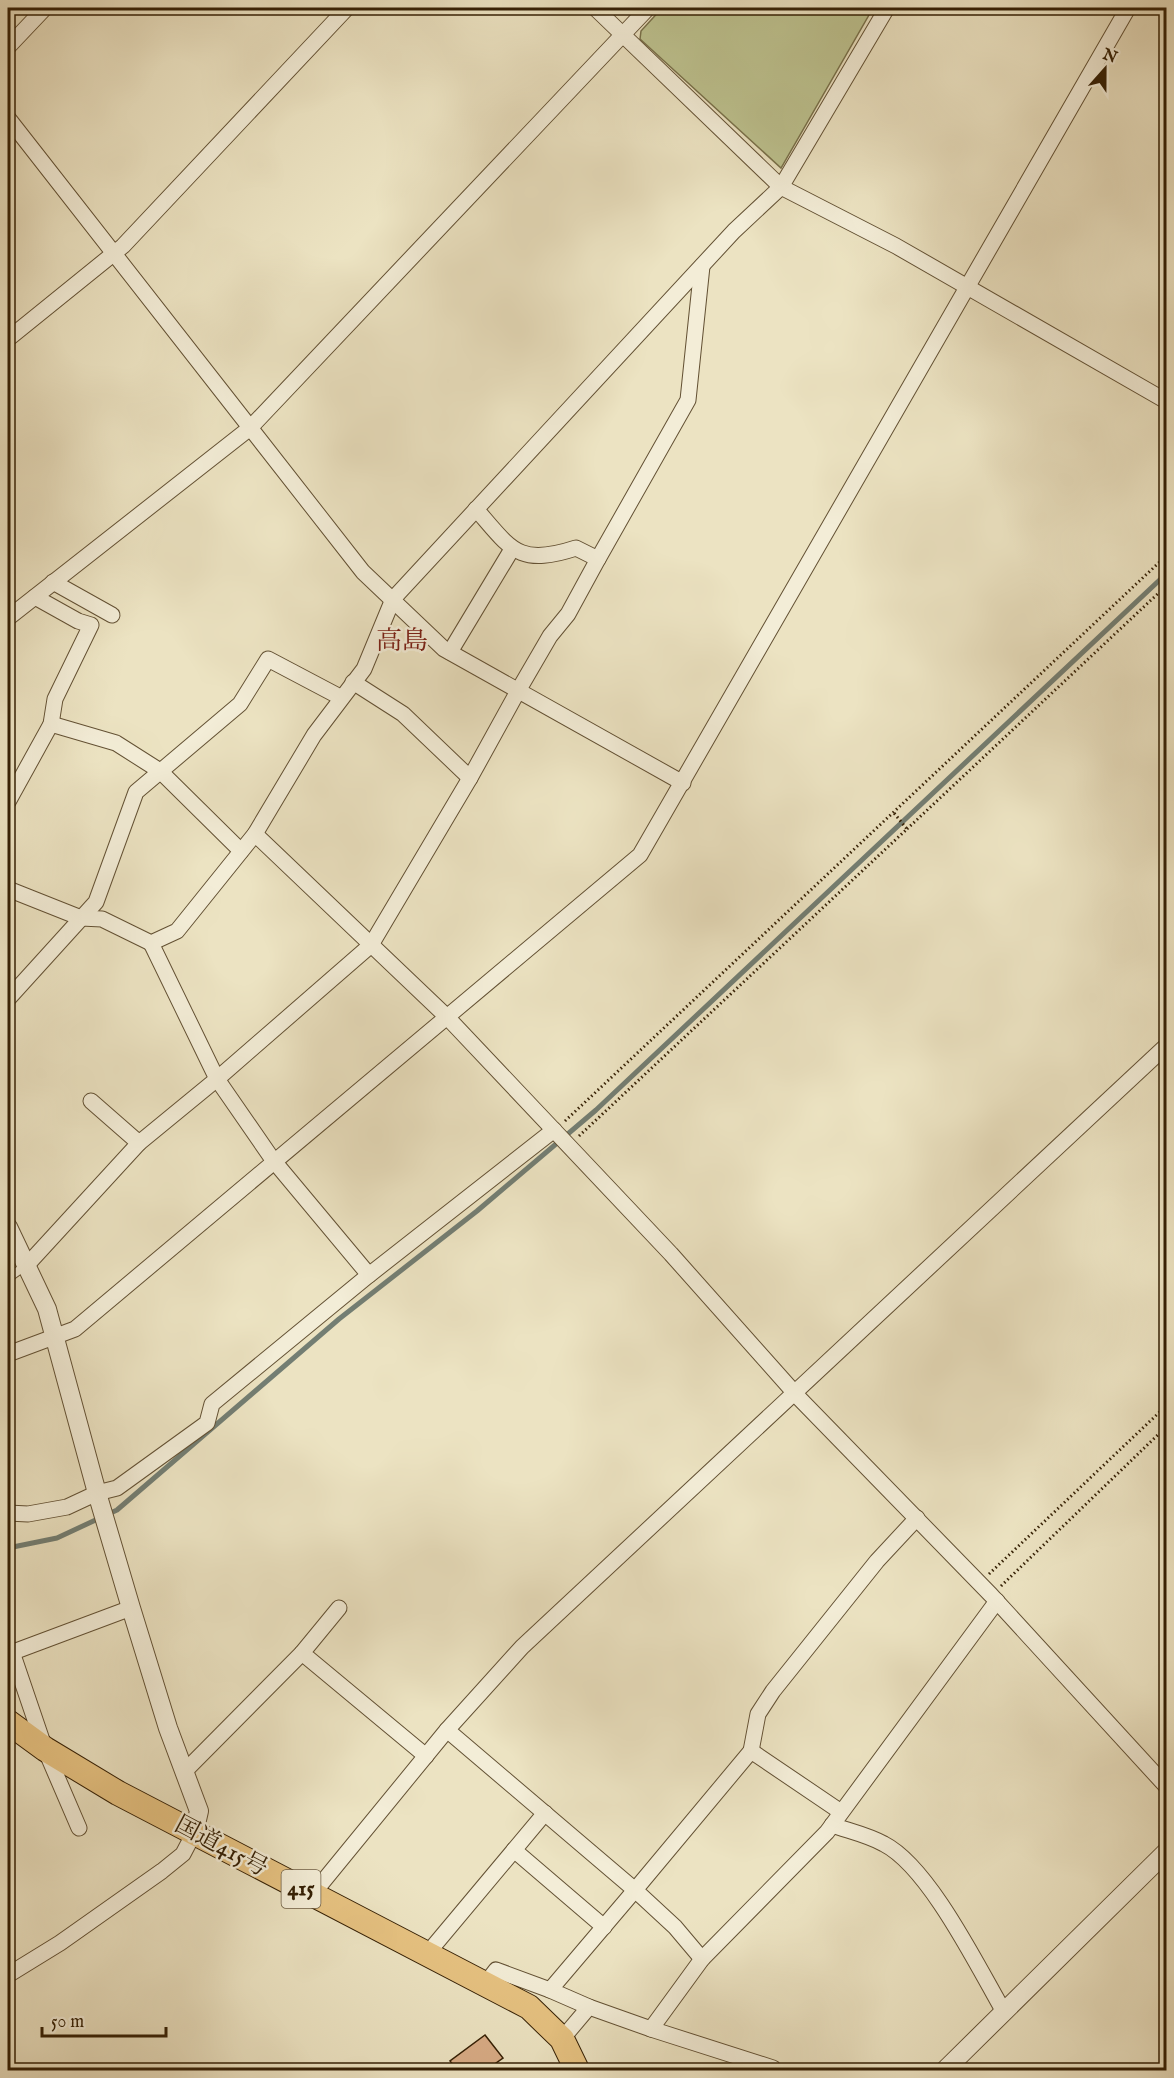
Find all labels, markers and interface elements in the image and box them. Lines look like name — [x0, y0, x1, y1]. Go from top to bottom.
north arrow — [1075, 39, 1135, 99]
text: N — [1099, 45, 1120, 69]
district label: 高島 — [376, 625, 428, 658]
street label: 国道415号 — [169, 1810, 273, 1884]
road number: 415 — [282, 1870, 320, 1908]
scale bar — [42, 2000, 166, 2038]
text: 50 m — [51, 2011, 84, 2034]

